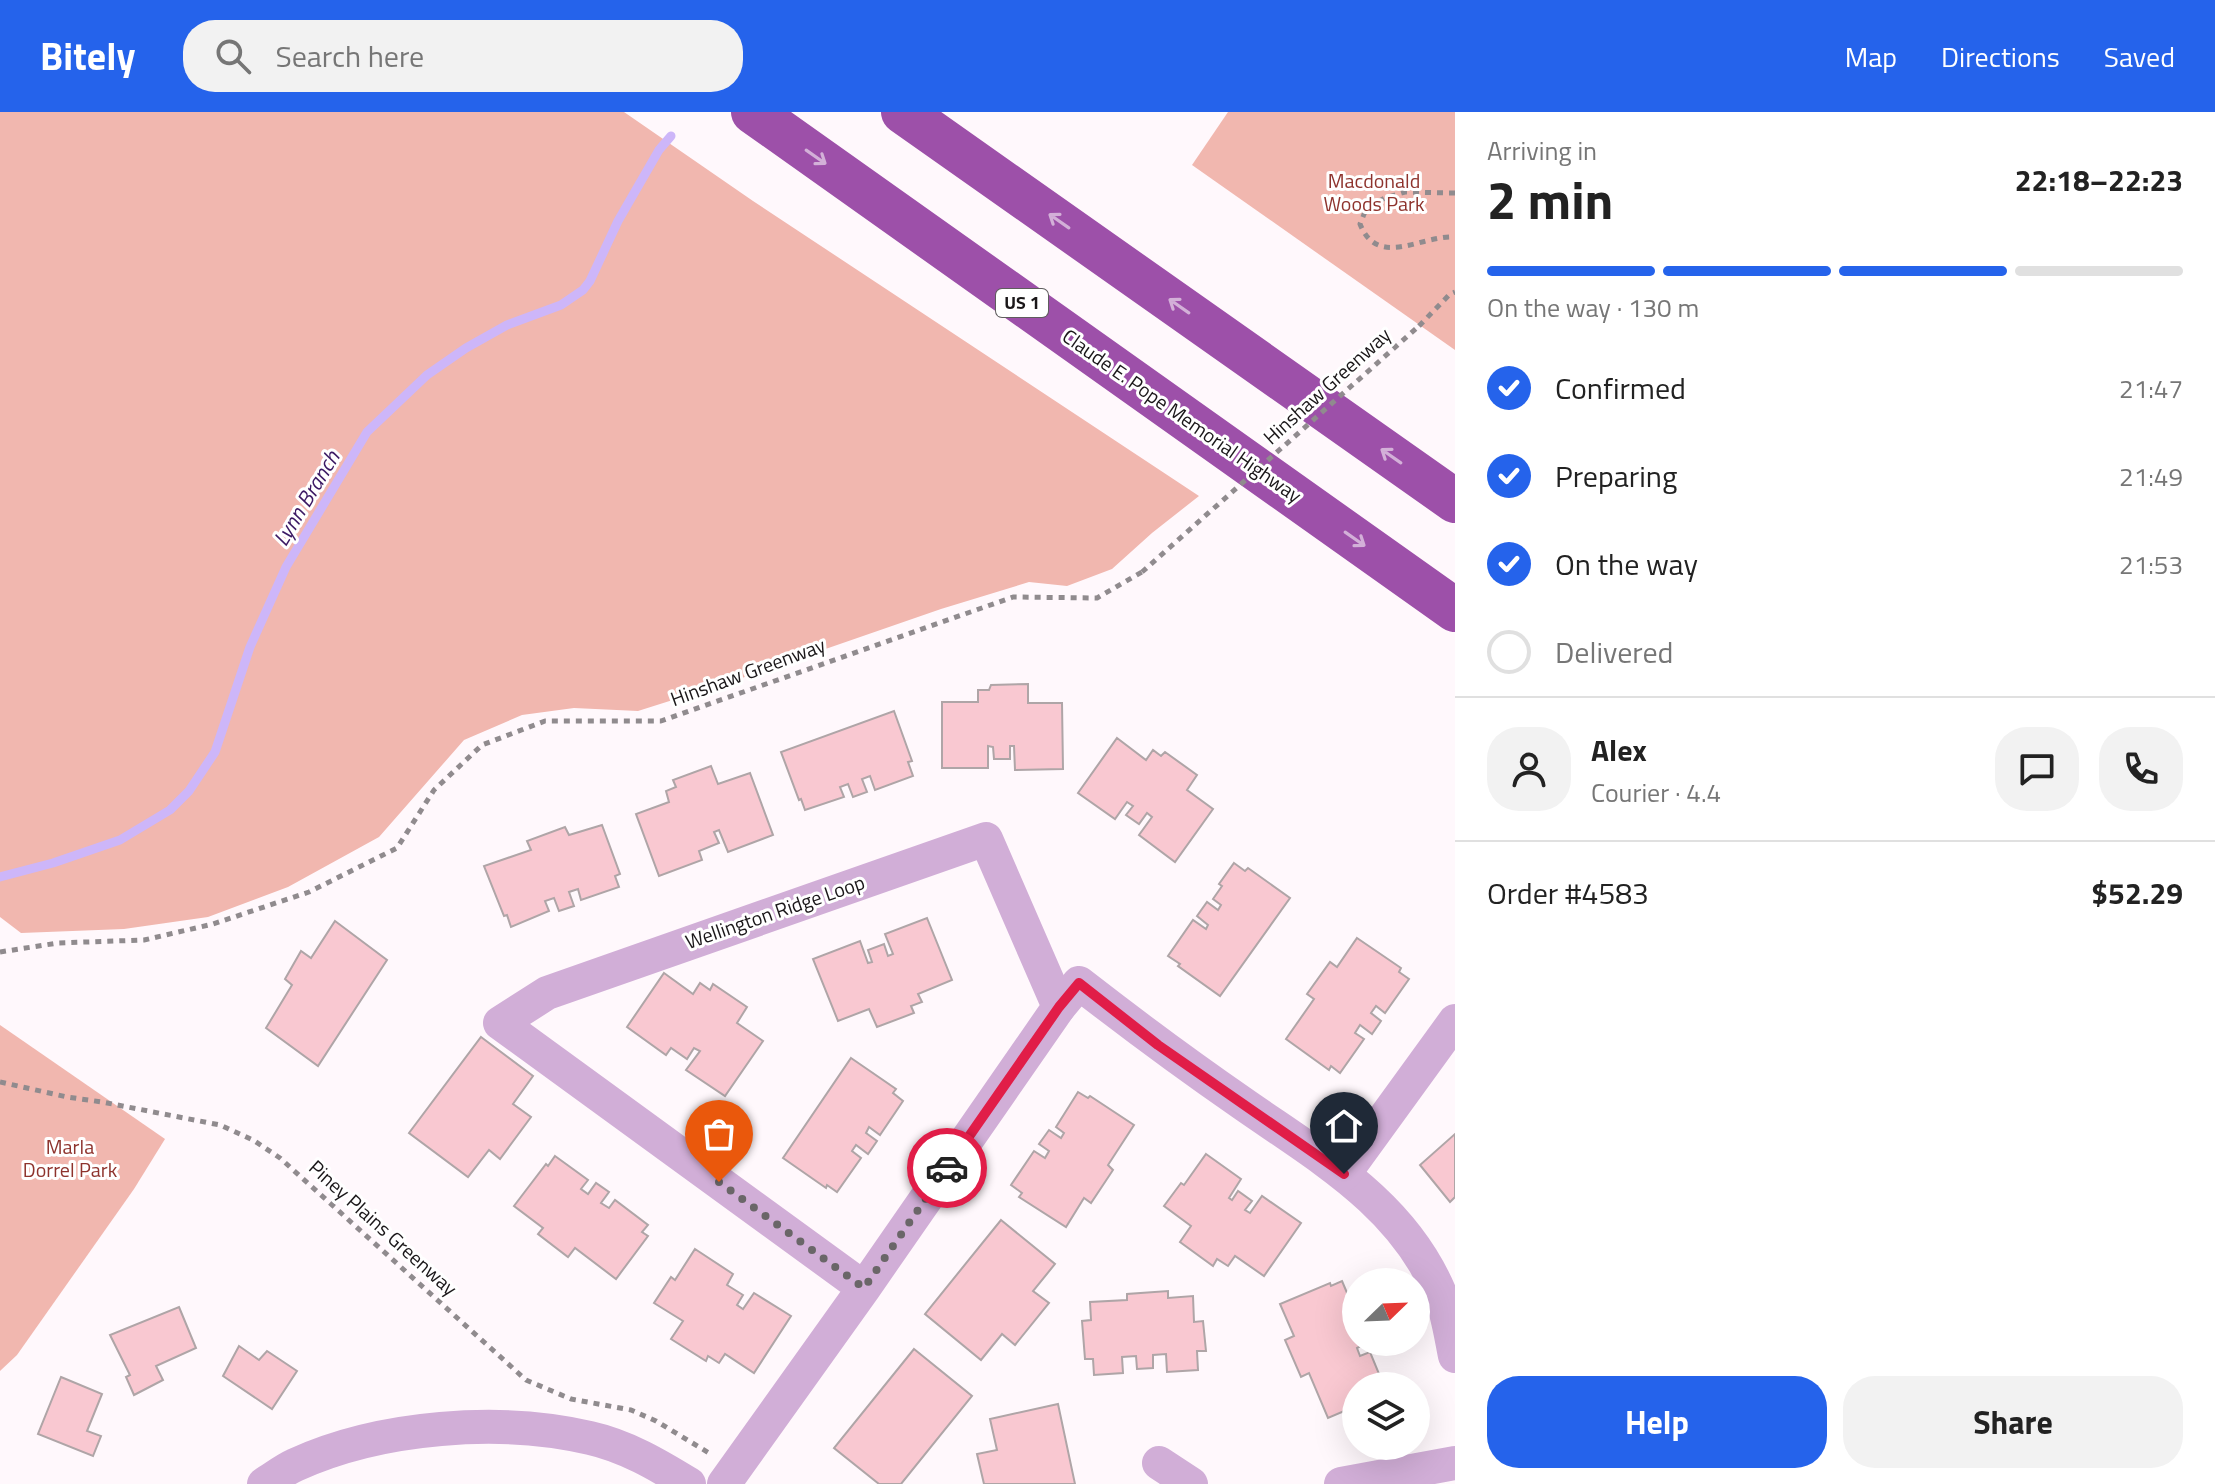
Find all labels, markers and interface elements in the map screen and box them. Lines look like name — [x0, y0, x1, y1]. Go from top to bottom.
search box — [183, 20, 743, 92]
text: Bitely — [40, 27, 135, 85]
text: Search here — [275, 33, 424, 79]
icon: search — [211, 34, 255, 78]
text: Map — [1845, 35, 1897, 78]
text: Directions — [1941, 35, 2060, 78]
text: Saved — [2104, 35, 2175, 78]
text: Arriving in — [1487, 131, 1597, 170]
one-way arrow — [805, 149, 827, 165]
text: 22:18–22:23 — [2015, 157, 2183, 203]
text: 2 min — [1487, 160, 1613, 239]
park label: Macdonald Woods Park — [1324, 165, 1425, 219]
one-way arrow — [1048, 213, 1070, 229]
text: On the way · 130 m — [1487, 288, 1699, 327]
road number: US 1 — [996, 289, 1048, 317]
one-way arrow — [1169, 298, 1190, 315]
street label: Hinshaw Greenway — [1256, 319, 1398, 452]
street label: Claude E. Pope Memorial Highway — [1056, 321, 1309, 511]
text: Confirmed — [1555, 365, 1686, 411]
icon: check — [1487, 366, 1531, 410]
text: 21:47 — [2119, 369, 2183, 408]
water label: Lynn Branch — [264, 443, 349, 552]
one-way arrow — [1381, 448, 1403, 464]
text: Preparing — [1555, 453, 1677, 499]
icon: check — [1487, 454, 1531, 498]
text: 21:49 — [2119, 457, 2183, 496]
one-way arrow — [1344, 531, 1366, 547]
text: On the way — [1555, 541, 1698, 587]
icon: check — [1487, 542, 1531, 586]
text: 21:53 — [2119, 545, 2183, 584]
street label: Hinshaw Greenway — [666, 629, 830, 714]
text: Delivered — [1555, 629, 1673, 675]
button: person — [1487, 727, 1571, 811]
text: Alex — [1591, 727, 1647, 773]
button: chat — [1995, 727, 2079, 811]
button: phone — [2099, 727, 2183, 811]
text: Courier · 4.4 — [1591, 773, 1721, 812]
street label: Wellington Ridge Loop — [681, 866, 869, 957]
text: Order #4583 — [1487, 870, 1649, 916]
text: $52.29 — [2091, 870, 2183, 916]
pin — [1310, 1092, 1378, 1174]
pin — [685, 1100, 753, 1182]
icon: home — [1322, 1104, 1366, 1148]
icon: bag — [697, 1112, 741, 1156]
courier — [907, 1128, 987, 1208]
park label: Marla Dorrel Park — [23, 1131, 118, 1185]
icon: car — [925, 1146, 969, 1190]
street label: Piney Plains Greenway — [302, 1152, 465, 1303]
north arrow — [1342, 1268, 1430, 1356]
map controls — [1342, 1268, 1430, 1460]
button: layers — [1342, 1372, 1430, 1460]
button: Help — [1487, 1376, 1827, 1468]
button: Share — [1843, 1376, 2183, 1468]

